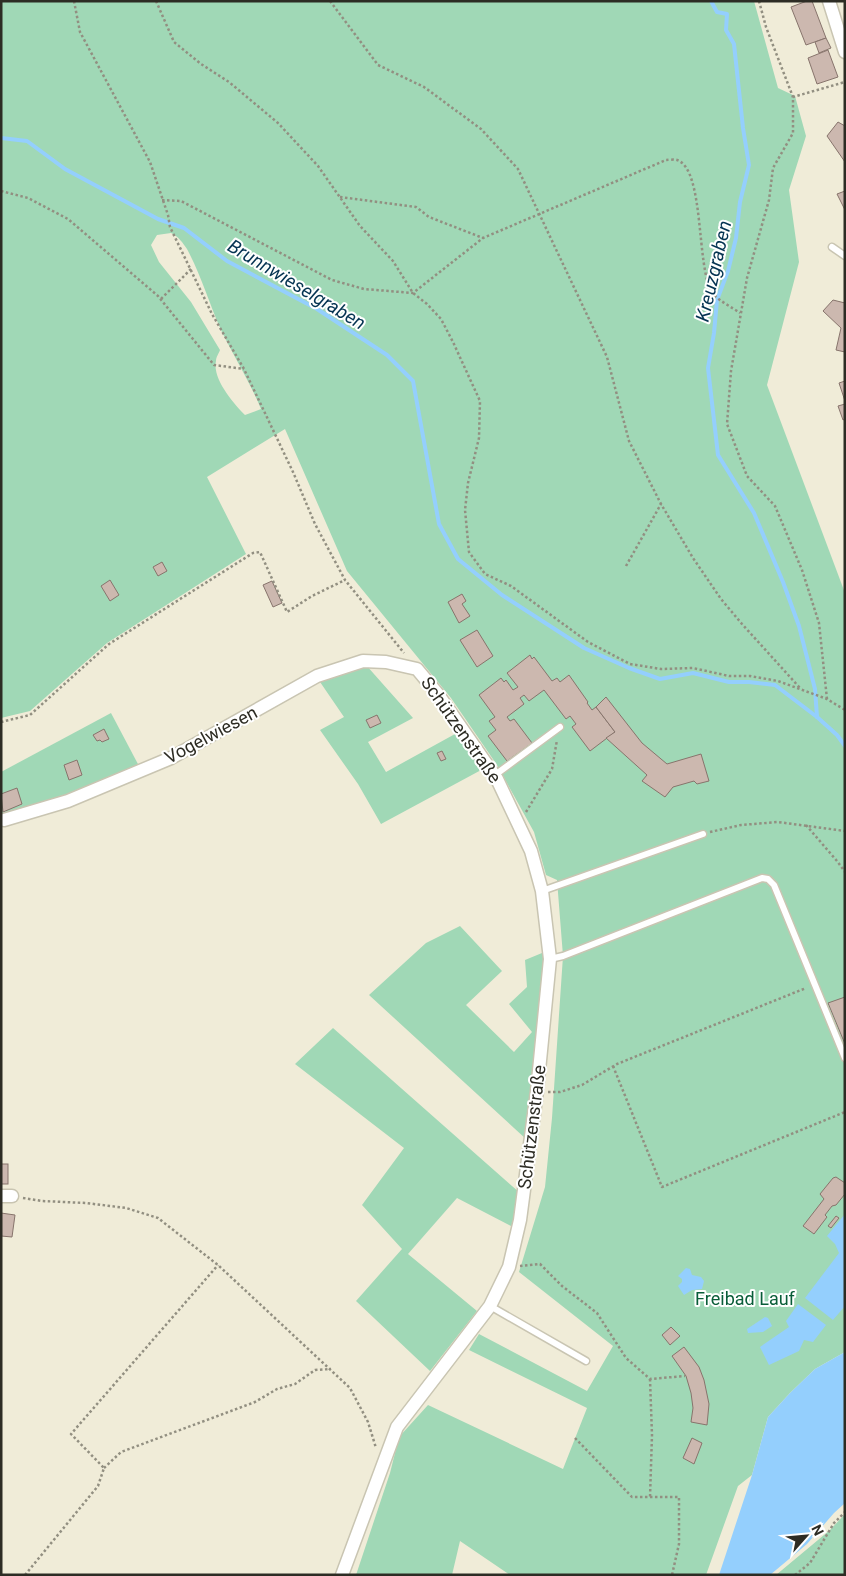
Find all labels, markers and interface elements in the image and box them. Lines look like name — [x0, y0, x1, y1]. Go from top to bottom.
water label: Kreuzgraben — [691, 218, 736, 324]
water label: Brunnwieselgraben — [224, 234, 370, 335]
street label: Schützenstraße — [417, 672, 506, 787]
street label: Vogelwiesen — [161, 701, 261, 768]
street label: Schützenstraße — [513, 1064, 550, 1190]
park label: Freibad Lauf — [695, 1288, 796, 1309]
north arrow — [781, 1511, 831, 1561]
text: N — [808, 1522, 827, 1538]

